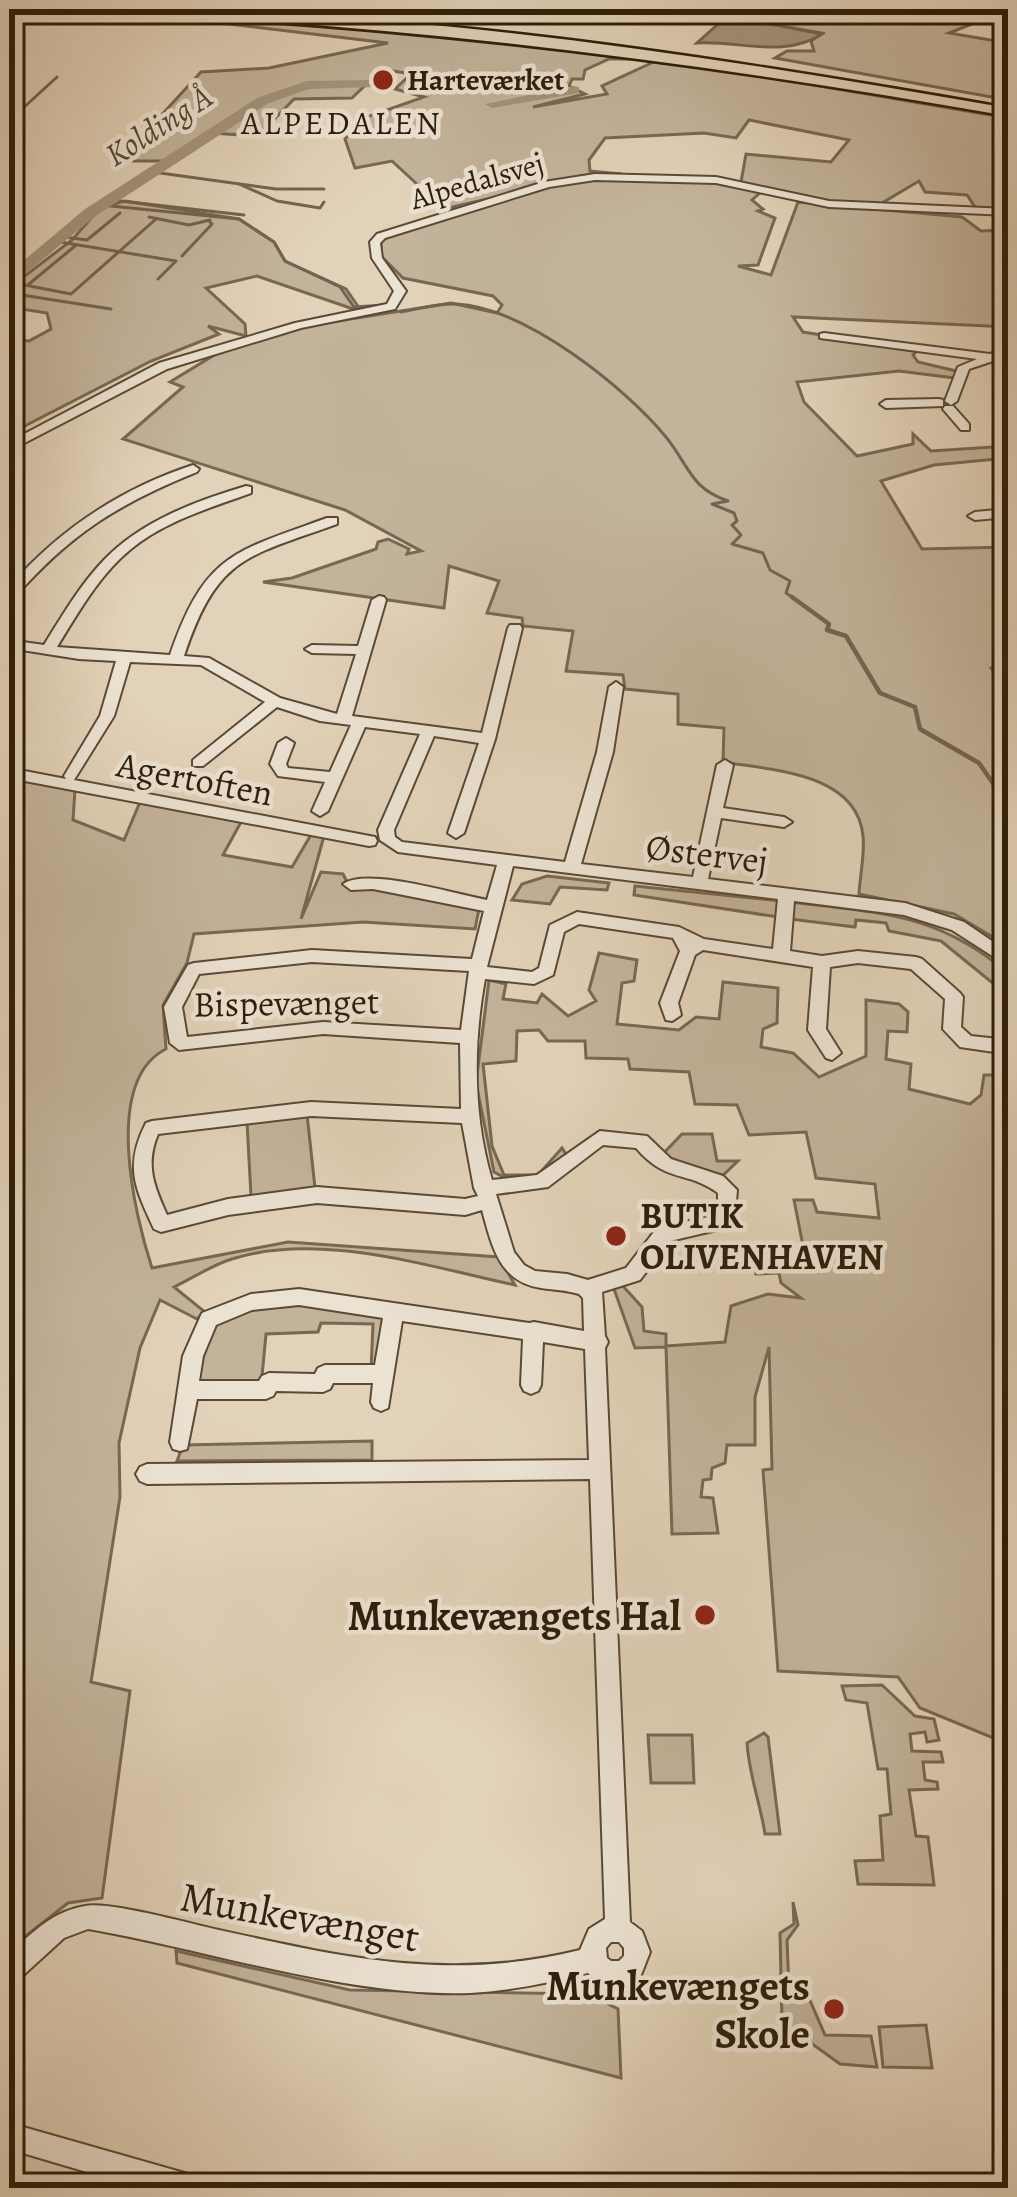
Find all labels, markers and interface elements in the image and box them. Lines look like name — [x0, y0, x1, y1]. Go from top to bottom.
place label: Harteværket — [407, 60, 564, 100]
marker: Harteværket — [370, 67, 396, 93]
water label: Kolding Å — [96, 74, 221, 177]
district label: ALPEDALEN — [240, 100, 443, 145]
street label: Alpedalsvej — [405, 143, 548, 219]
street label: Agertoften — [112, 739, 277, 818]
street label: Østervej — [643, 822, 771, 885]
street label: Bispevænget — [193, 976, 379, 1029]
place label: BUTIK OLIVENHAVEN — [640, 1191, 883, 1281]
marker: BUTIK OLIVENHAVEN — [603, 1223, 629, 1249]
place label: Munkevængets Hal — [348, 1587, 681, 1644]
marker: Munkevængets Hal — [692, 1602, 718, 1628]
street label: Munkevænget — [176, 1867, 424, 1966]
place label: Munkevængets Skole — [546, 1957, 810, 2062]
marker: Munkevængets Skole — [821, 1996, 847, 2022]

